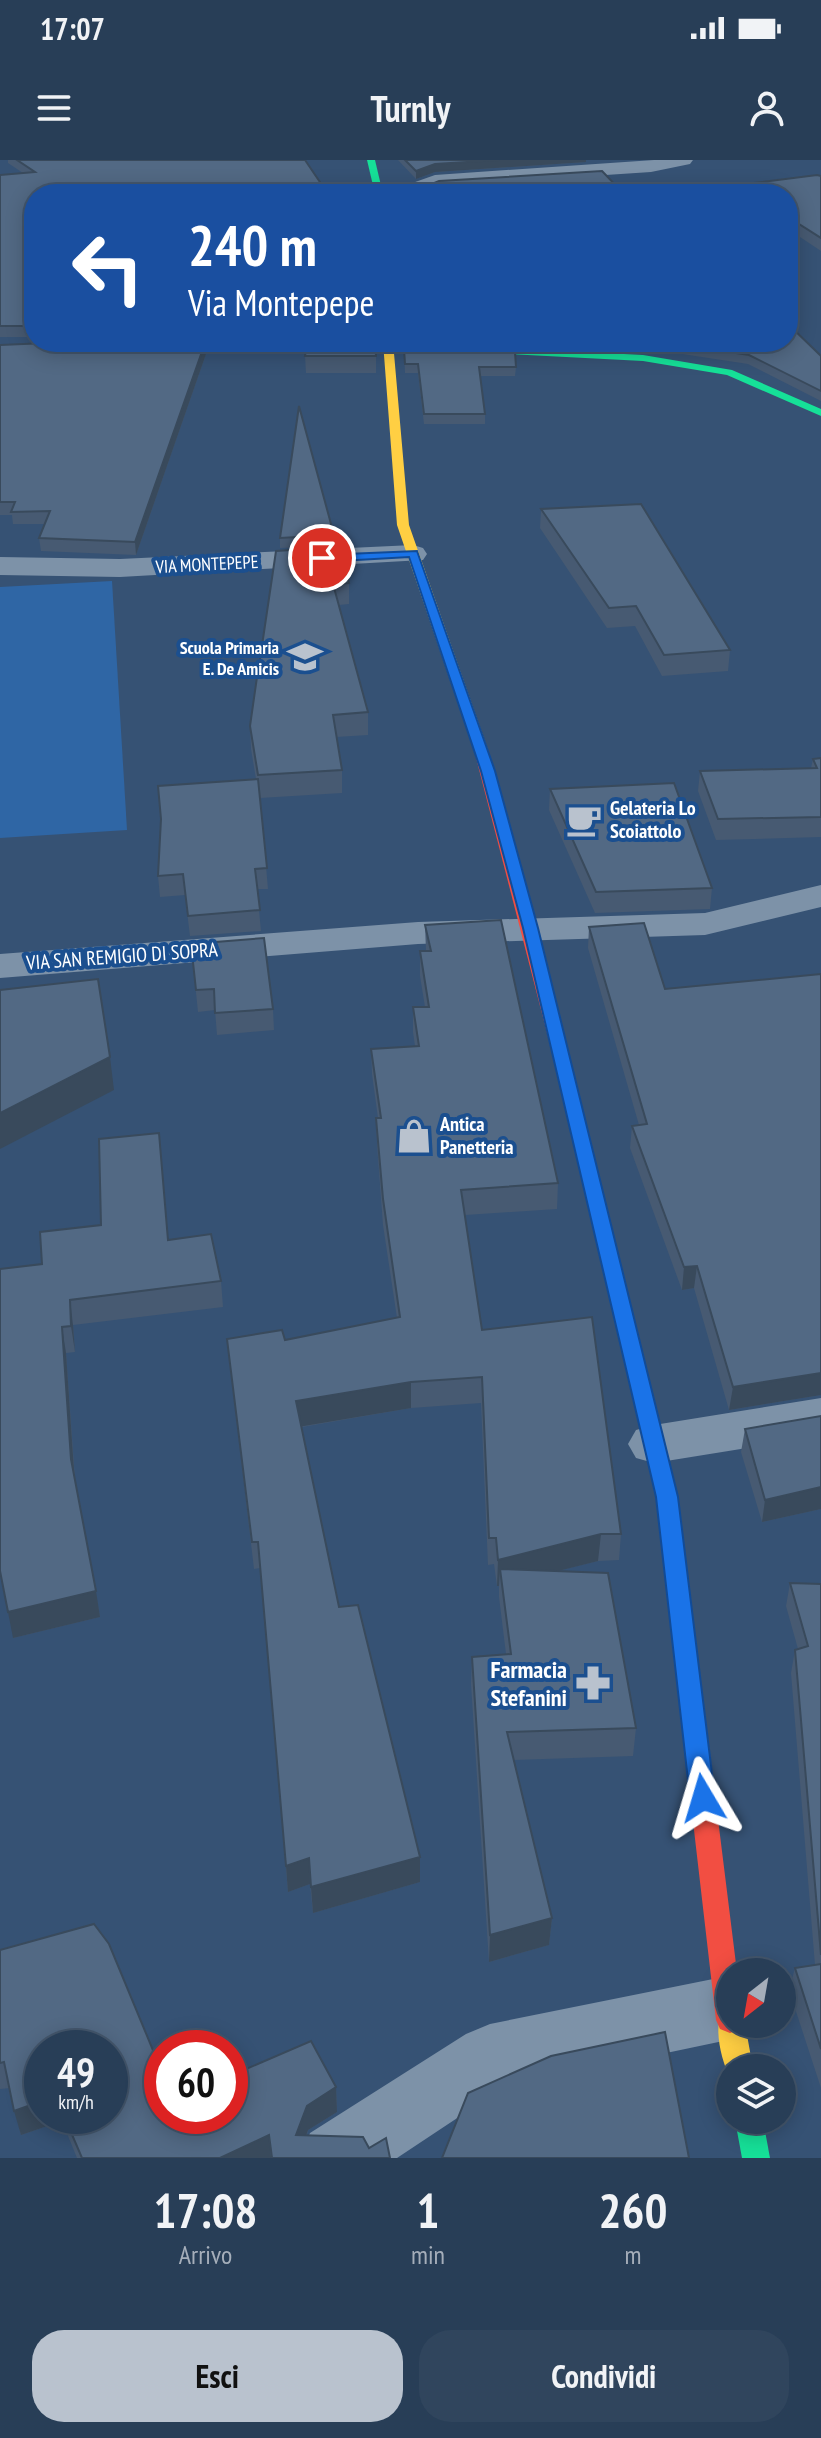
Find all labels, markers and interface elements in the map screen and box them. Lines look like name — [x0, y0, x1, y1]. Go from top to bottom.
text: 17:07 — [40, 9, 105, 48]
text: Turnly — [371, 85, 450, 132]
icon: menu — [32, 86, 76, 130]
icon: person — [745, 86, 789, 130]
text: 240 m — [188, 209, 317, 281]
icon: left — [56, 216, 160, 320]
text: Via Montepepe — [188, 279, 374, 326]
pin — [288, 524, 356, 592]
icon: arrive — [300, 536, 344, 580]
street label: VIA MONTEPEPE — [154, 550, 259, 578]
place label: Scuola Primaria E. De Amicis — [180, 636, 279, 680]
school or university icon: Scuola Primaria E. De Amicis — [286, 638, 324, 676]
place label: Gelateria Lo Scoiattolo — [610, 795, 696, 844]
cafe icon: Gelateria Lo Scoiattolo — [565, 801, 603, 839]
street label: VIA SAN REMIGIO DI SOPRA — [24, 936, 219, 976]
place label: Antica Panetteria — [439, 1111, 514, 1160]
shop icon: Antica Panetteria — [395, 1117, 433, 1155]
place label: Farmacia Stefanini — [490, 1654, 567, 1713]
pharmacy icon: Farmacia Stefanini — [574, 1664, 612, 1702]
position arrow — [661, 1756, 745, 1840]
north arrow — [716, 1958, 796, 2038]
map controls — [716, 1958, 796, 2134]
speed limit sign: 60 — [144, 2030, 248, 2134]
text: 49 — [57, 2046, 95, 2098]
button: layers — [716, 2054, 796, 2134]
text: km/h — [58, 2089, 94, 2115]
text: 17:08 — [154, 2179, 257, 2241]
text: 1 — [417, 2179, 439, 2241]
text: 260 — [599, 2179, 667, 2241]
text: Arrivo — [179, 2238, 232, 2271]
text: min — [411, 2238, 445, 2271]
text: m — [625, 2238, 641, 2271]
button: Esci — [32, 2330, 403, 2422]
button: Condividi — [419, 2330, 789, 2422]

